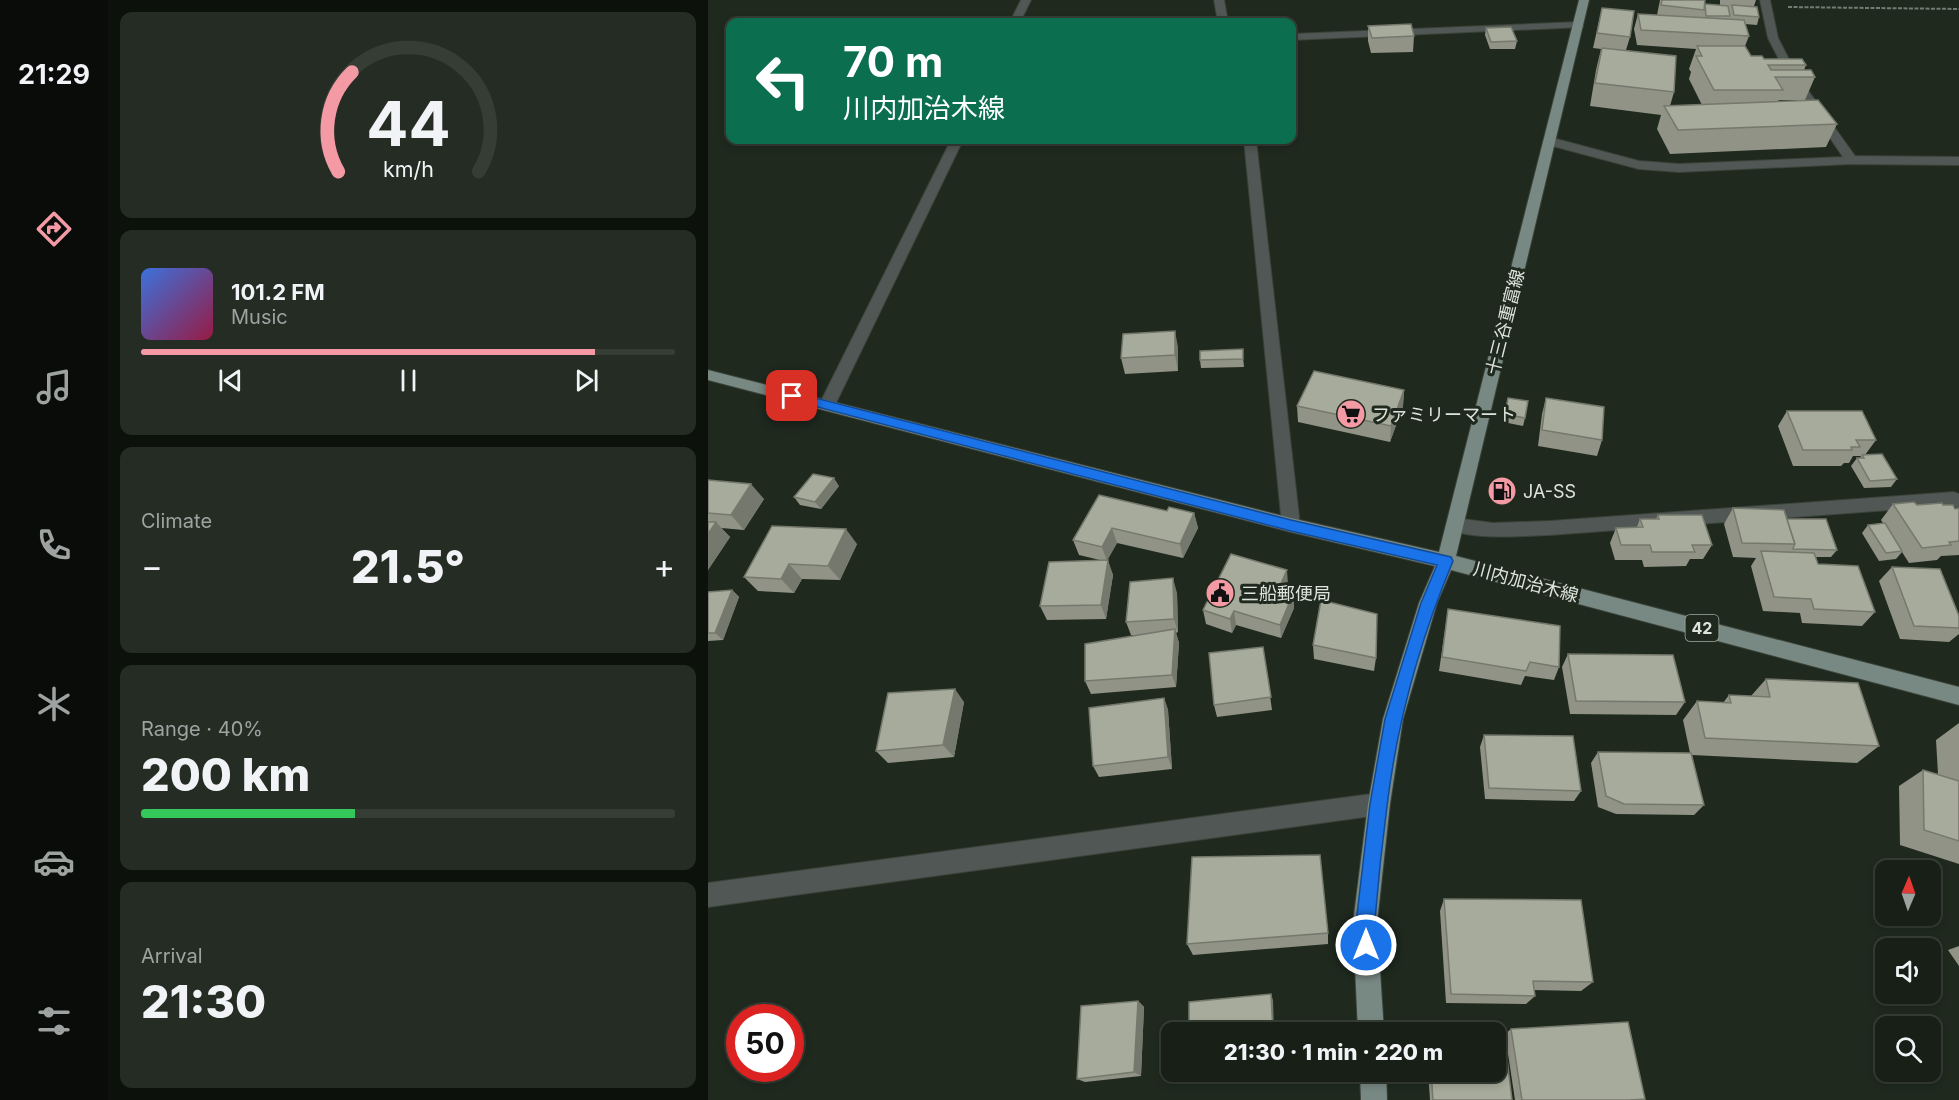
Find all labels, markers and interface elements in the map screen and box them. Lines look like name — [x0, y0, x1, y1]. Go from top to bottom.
text: 70 m — [843, 36, 943, 87]
icon: left — [744, 42, 822, 120]
text: 21:29 — [18, 58, 90, 91]
text: 44 — [366, 86, 450, 161]
text: 川内加治木線 — [843, 92, 1005, 125]
text: km/h — [383, 156, 433, 182]
icon: directions — [33, 208, 75, 250]
street label: 十三谷重富線 — [1482, 267, 1528, 377]
text: 101.2 FM — [231, 279, 325, 305]
text: Music — [231, 305, 288, 329]
icon: previous — [214, 364, 247, 397]
icon: pause — [392, 364, 425, 397]
icon: next — [570, 364, 603, 397]
icon: music — [33, 366, 75, 408]
pin — [766, 370, 817, 421]
icon: arrive — [775, 379, 808, 412]
supermarket icon: ファミリーマート — [1335, 398, 1367, 430]
place label: ファミリーマート — [1372, 404, 1516, 425]
fuel station icon: JA-SS — [1486, 475, 1518, 507]
place label: JA-SS — [1523, 481, 1576, 502]
text: Climate — [141, 509, 212, 533]
icon: phone — [33, 524, 75, 566]
text: 21.5° — [351, 539, 465, 594]
text: − — [141, 546, 163, 586]
text: + — [653, 546, 675, 586]
street label: 川内加治木線 — [1471, 558, 1581, 606]
public building icon: 三船郵便局 — [1204, 577, 1236, 609]
place label: 三船郵便局 — [1241, 583, 1331, 604]
road number: 42 — [1686, 615, 1718, 641]
icon: climate — [33, 683, 75, 725]
text: Range · 40% — [141, 717, 263, 741]
text: 200 km — [141, 747, 310, 802]
icon: car — [33, 841, 75, 883]
north arrow — [1875, 860, 1941, 926]
map controls — [1875, 860, 1941, 1082]
position arrow — [1334, 913, 1398, 977]
button: sound — [1875, 938, 1941, 1004]
text: Arrival — [141, 944, 203, 968]
text: 21:30 — [141, 974, 266, 1029]
icon: filters — [33, 1000, 75, 1042]
speed limit sign: 50 — [726, 1004, 804, 1082]
button: search — [1875, 1016, 1941, 1082]
text: 21:30 · 1 min · 220 m — [1224, 1039, 1443, 1065]

